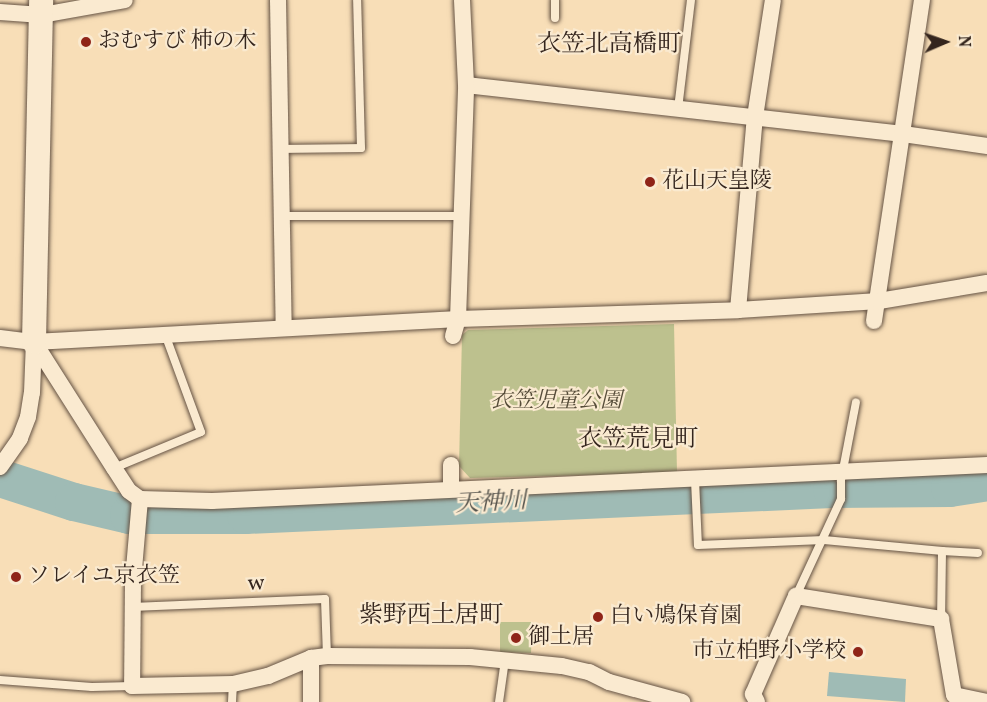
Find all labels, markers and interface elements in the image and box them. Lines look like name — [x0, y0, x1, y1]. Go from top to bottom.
north arrow — [915, 12, 975, 72]
place label: おむすび 柿の木 — [98, 29, 256, 55]
district label: 衣笠北高橋町 — [537, 32, 681, 60]
marker: おむすび 柿の木 — [79, 35, 93, 49]
text: N — [952, 35, 974, 48]
place label: 花山天皇陵 — [662, 169, 772, 195]
marker: 花山天皇陵 — [643, 175, 657, 189]
park label: 衣笠児童公園 — [490, 389, 622, 415]
district label: 衣笠荒見町 — [578, 427, 698, 455]
water label: 天神川 — [454, 488, 528, 520]
place label: ソレイユ京衣笠 — [28, 564, 182, 590]
marker: ソレイユ京衣笠 — [9, 570, 23, 584]
street label: w — [247, 571, 265, 597]
district label: 紫野西土居町 — [359, 603, 503, 631]
place label: 白い鳩保育園 — [610, 604, 742, 630]
marker: 白い鳩保育園 — [591, 610, 605, 624]
place label: 御土居 — [528, 625, 594, 651]
marker: 御土居 — [509, 631, 523, 645]
place label: 市立柏野小学校 — [692, 639, 846, 665]
marker: 市立柏野小学校 — [851, 645, 865, 659]

